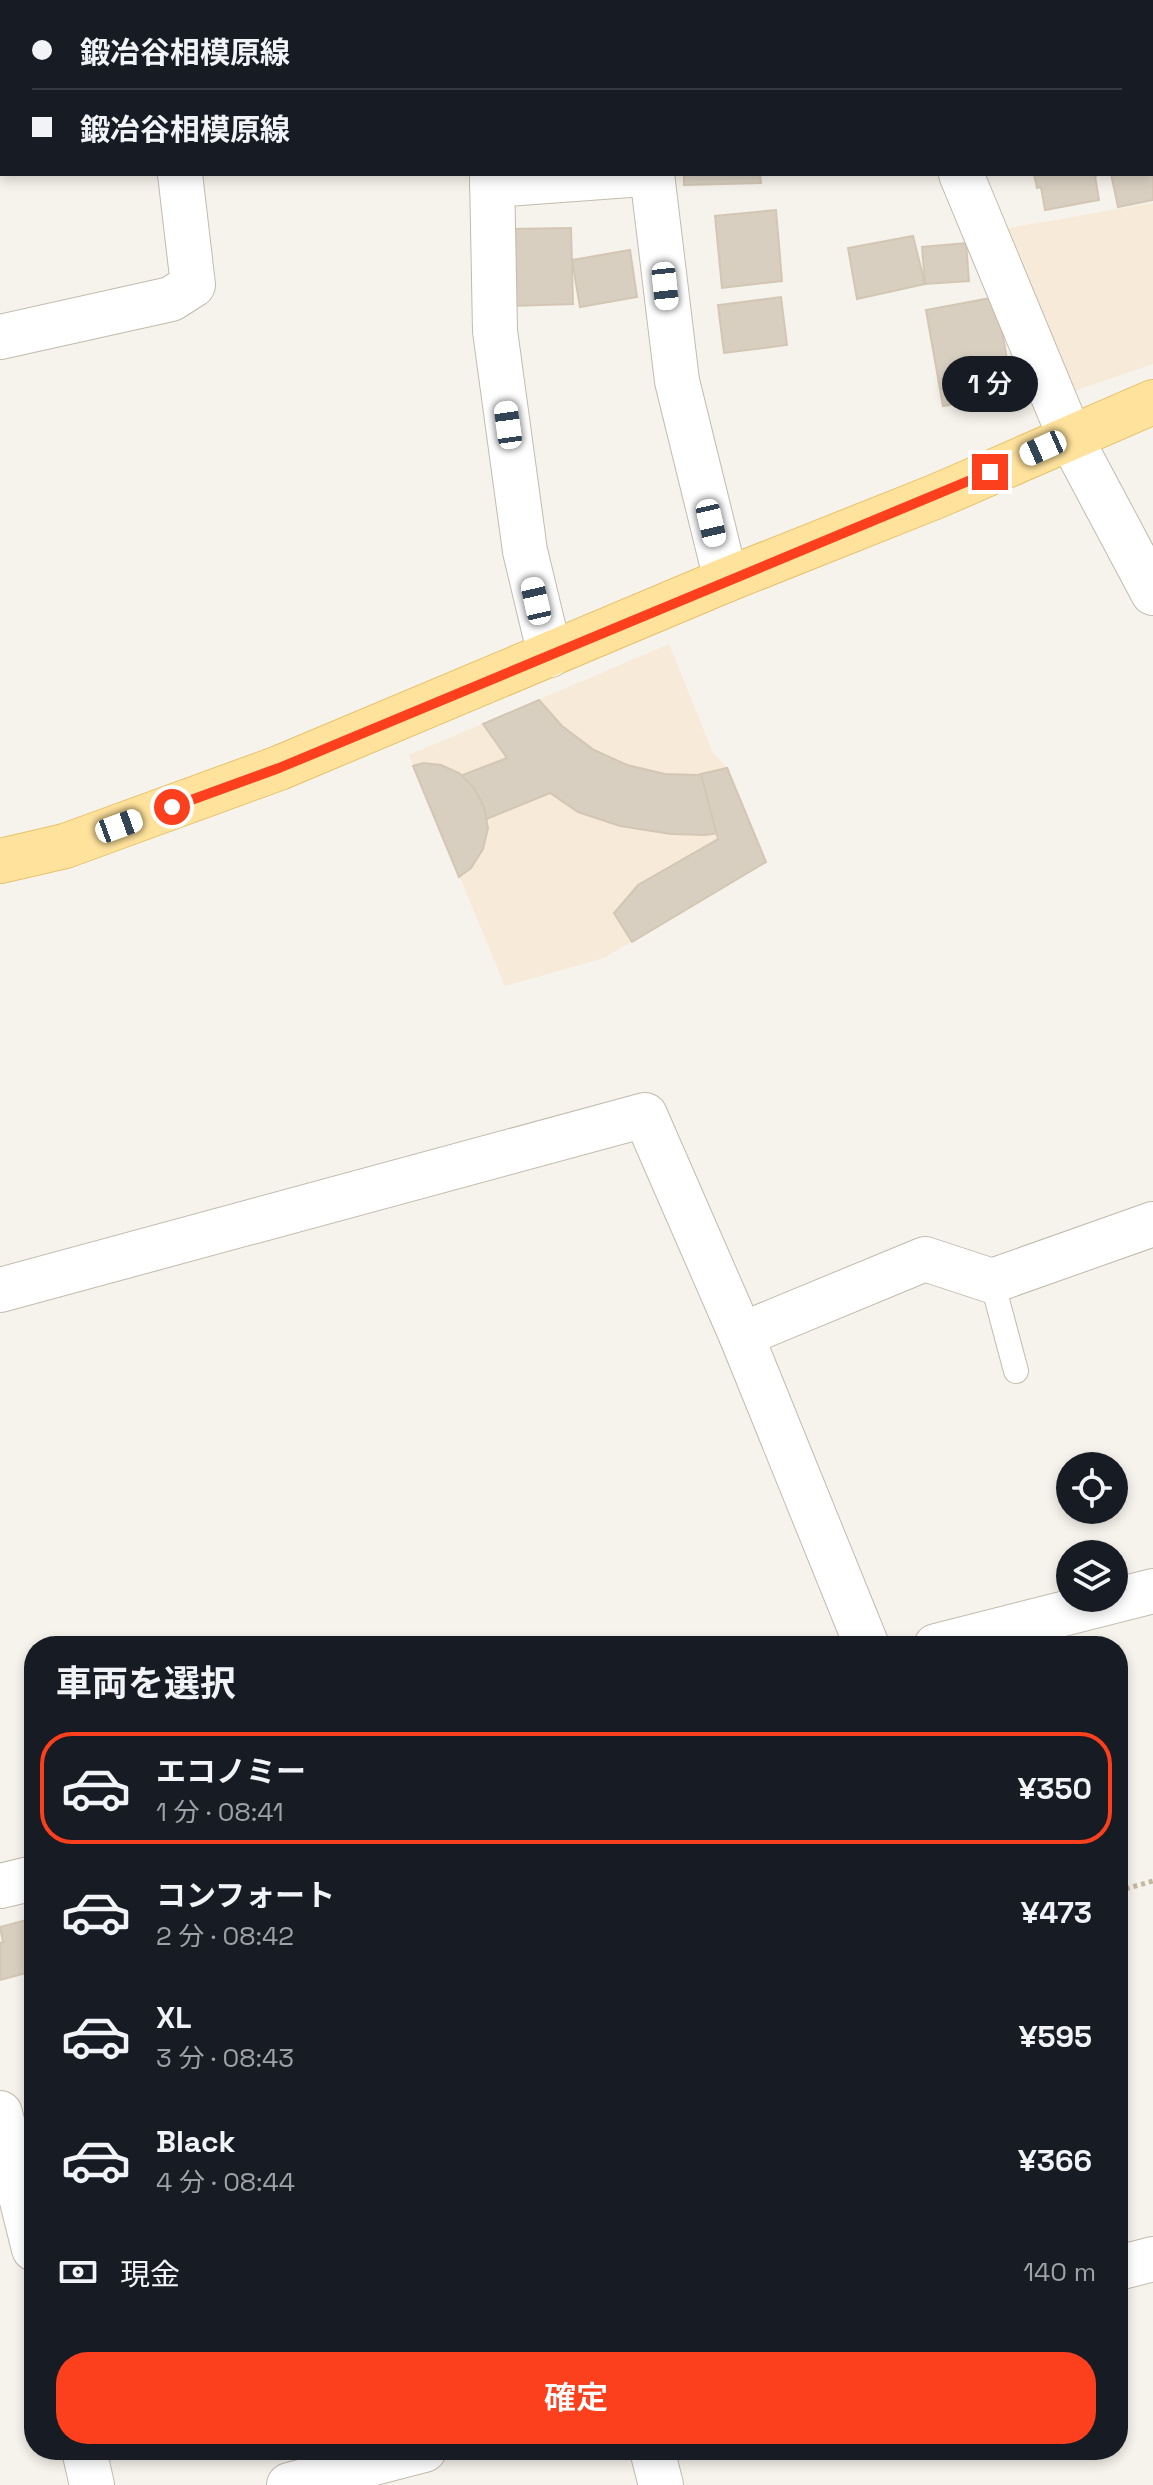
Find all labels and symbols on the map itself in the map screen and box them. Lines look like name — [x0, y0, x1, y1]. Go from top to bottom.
car — [651, 261, 679, 311]
callout: 1 分 — [942, 356, 1038, 412]
car — [493, 400, 523, 450]
car — [1016, 427, 1070, 469]
route end — [972, 454, 1008, 490]
car — [694, 497, 728, 549]
car — [519, 575, 553, 627]
route start — [154, 789, 190, 825]
car — [92, 807, 146, 845]

